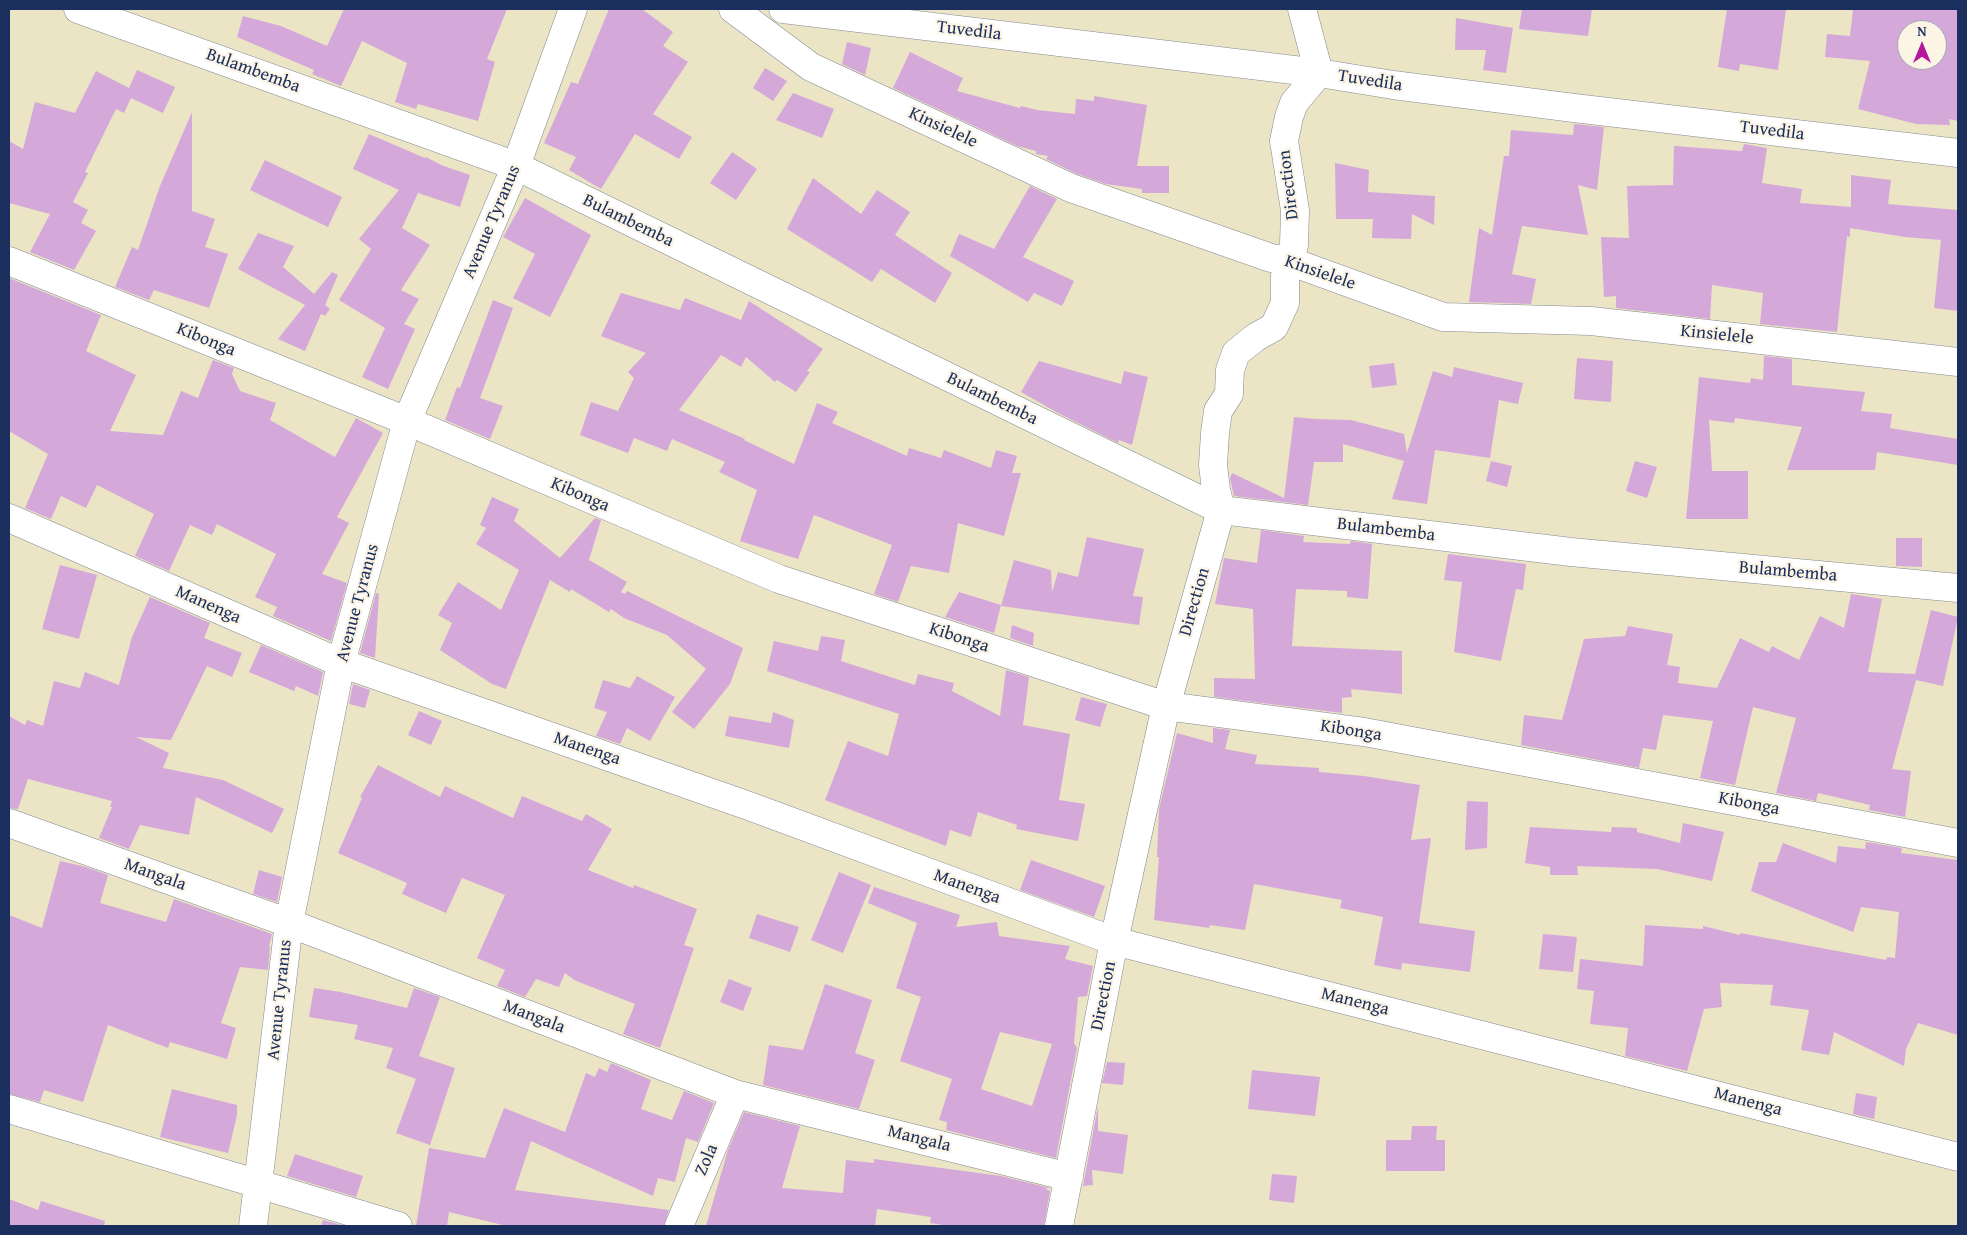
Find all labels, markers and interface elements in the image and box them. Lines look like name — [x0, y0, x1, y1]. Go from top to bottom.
street label: Tuvedila — [935, 16, 1003, 46]
north arrow — [1897, 20, 1947, 70]
text: N — [1917, 21, 1927, 41]
street label: Bulambemba — [203, 44, 303, 98]
street label: Tuvedila — [1336, 65, 1404, 97]
street label: Kinsielele — [905, 103, 981, 153]
street label: Tuvedila — [1738, 116, 1806, 146]
street label: Direction — [1274, 149, 1304, 221]
street label: Avenue Tyranus — [458, 162, 526, 282]
street label: Bulambemba — [579, 190, 677, 252]
street label: Kinsielele — [1282, 251, 1358, 295]
street label: Kibonga — [173, 318, 239, 362]
street label: Kinsielele — [1679, 320, 1755, 350]
street label: Bulambemba — [943, 368, 1041, 430]
street label: Kibonga — [547, 473, 613, 517]
street label: Bulambemba — [1336, 513, 1436, 547]
street label: Avenue Tyranus — [332, 542, 384, 664]
street label: Bulambemba — [1738, 557, 1838, 587]
street label: Direction — [1175, 565, 1215, 639]
street label: Manenga — [172, 581, 244, 629]
street label: Kibonga — [926, 618, 992, 658]
street label: Kibonga — [1319, 716, 1383, 746]
street label: Manenga — [551, 727, 623, 771]
street label: Kibonga — [1717, 788, 1781, 820]
street label: Mangala — [121, 854, 189, 896]
street label: Manenga — [931, 865, 1003, 909]
street label: Avenue Tyranus — [263, 939, 297, 1061]
street label: Direction — [1087, 959, 1121, 1033]
street label: Manenga — [1319, 983, 1391, 1021]
street label: Mangala — [500, 995, 568, 1039]
street label: Manenga — [1712, 1083, 1784, 1121]
street label: Mangala — [885, 1121, 953, 1157]
street label: Zola — [691, 1141, 723, 1179]

